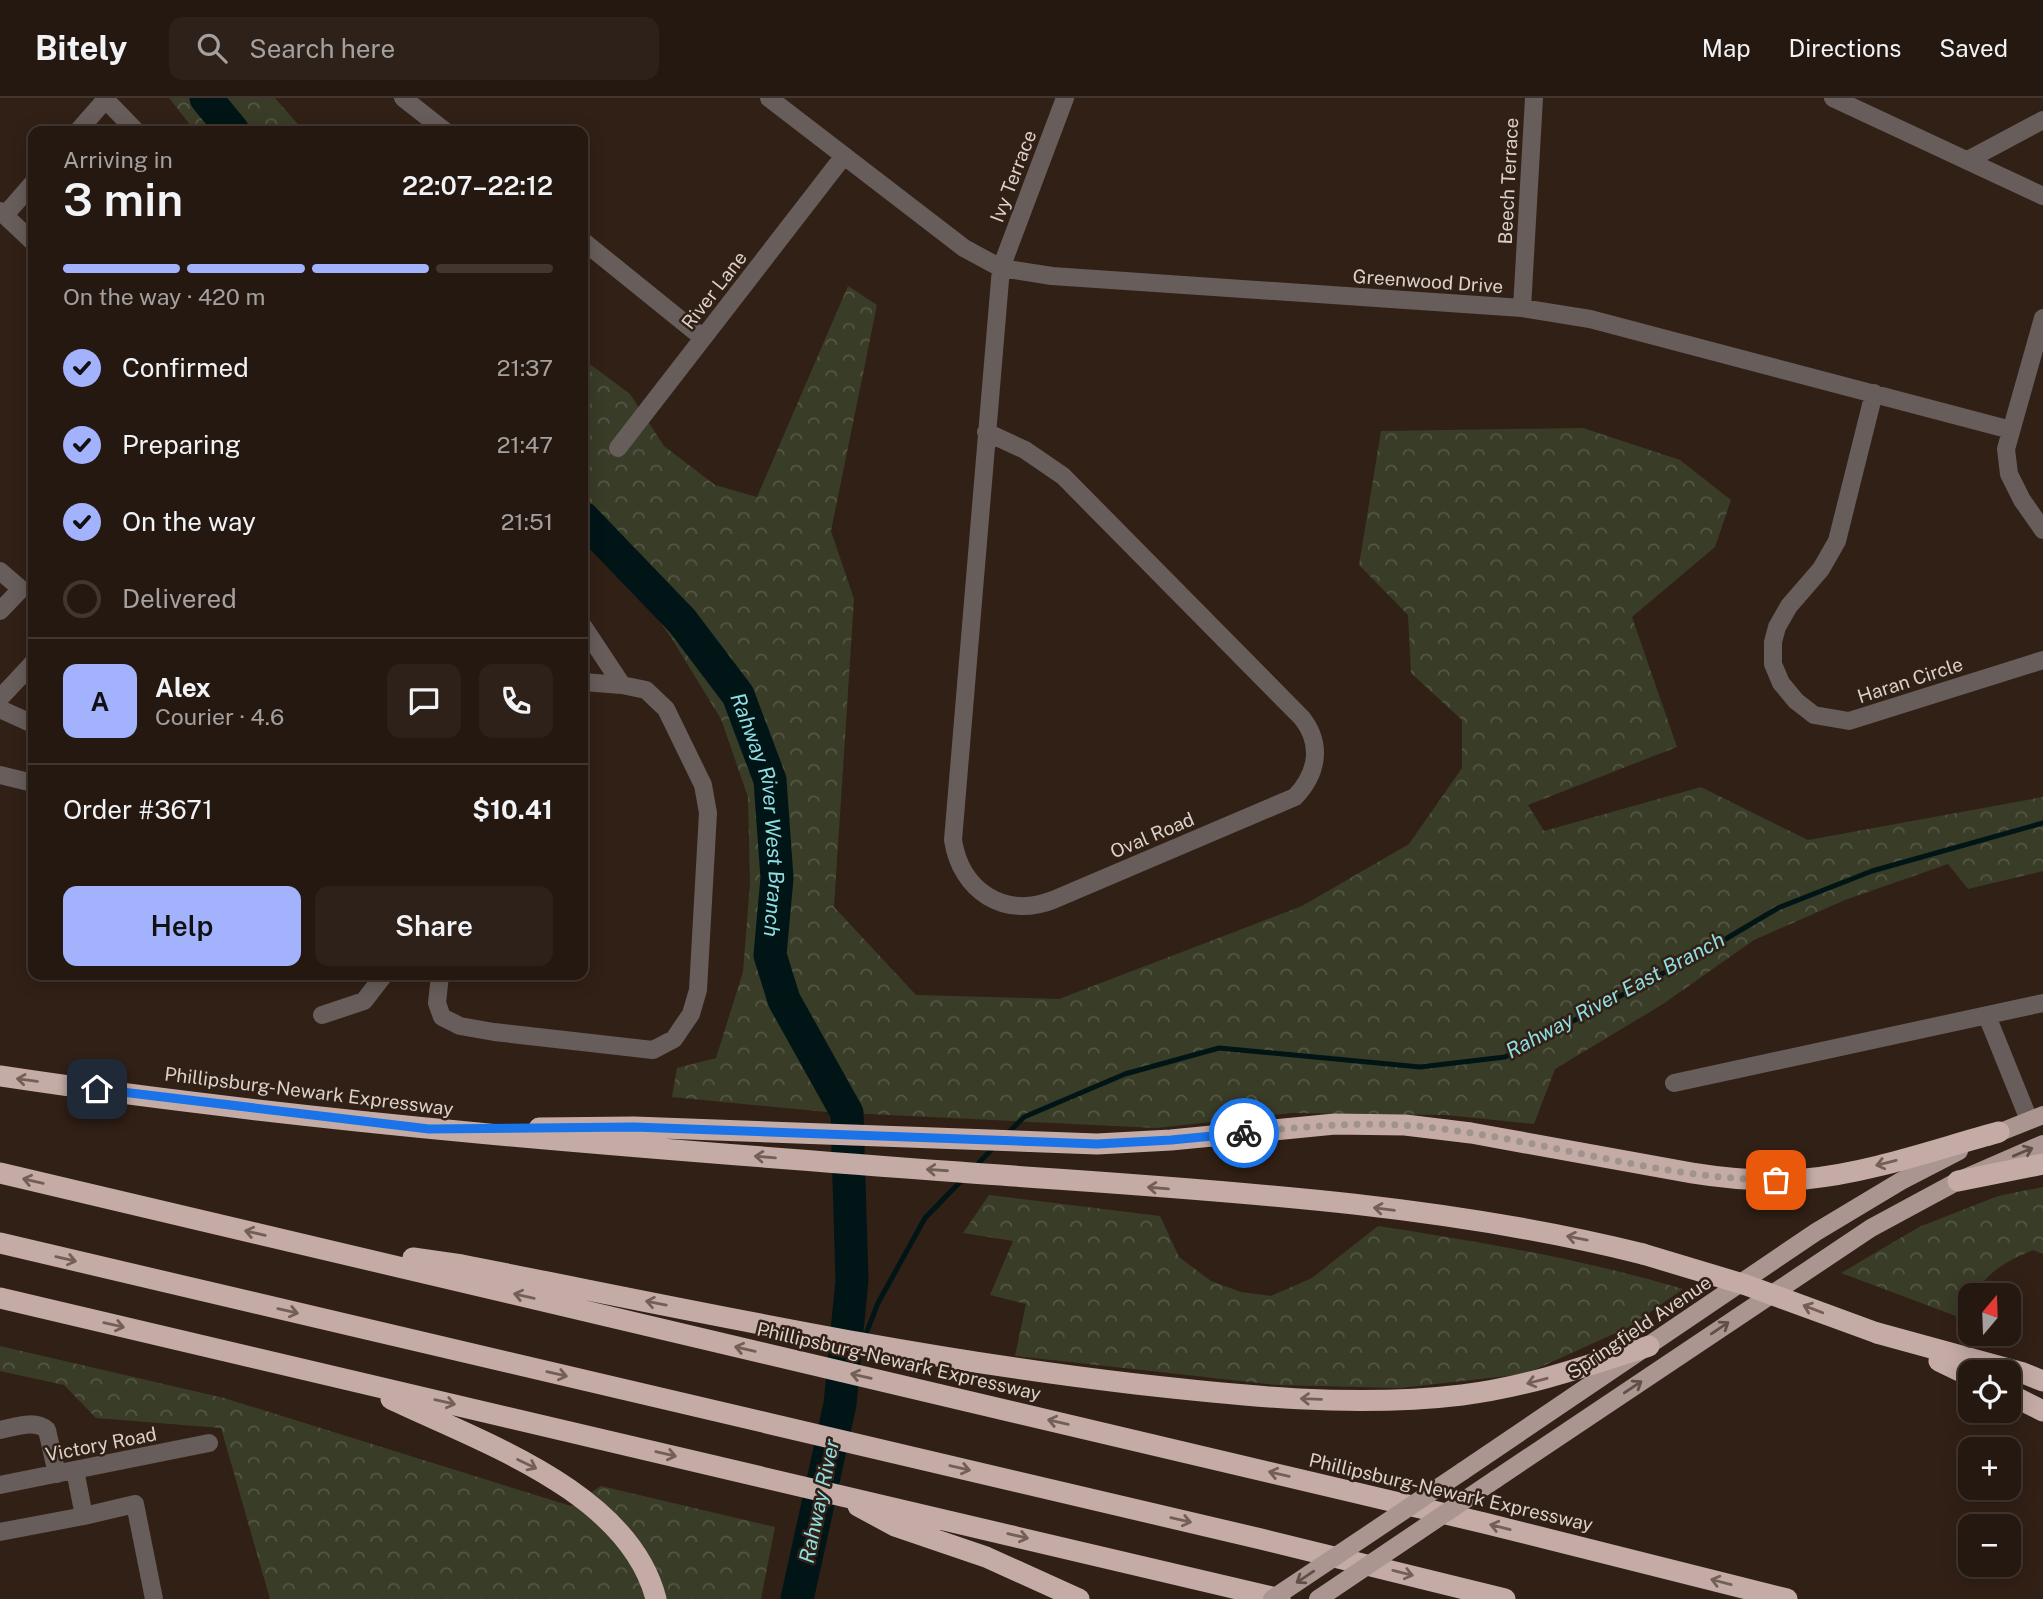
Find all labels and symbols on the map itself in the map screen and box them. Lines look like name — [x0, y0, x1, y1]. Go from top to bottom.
street label: Beech Terrace — [1494, 117, 1522, 245]
street label: Ivy Terrace — [985, 127, 1041, 225]
street label: River Lane — [677, 247, 751, 333]
street label: Greenwood Drive — [1352, 265, 1504, 297]
street label: Haran Circle — [1854, 653, 1966, 707]
water label: Rahway River West Branch — [726, 689, 790, 938]
street label: Oval Road — [1107, 807, 1197, 863]
water label: Rahway River East Branch — [1501, 927, 1729, 1063]
pin — [67, 1059, 127, 1119]
street label: Phillipsburg-Newark Expressway — [163, 1062, 455, 1120]
one-way arrow — [16, 1073, 39, 1086]
courier — [1209, 1098, 1279, 1168]
one-way arrow — [2012, 1145, 2033, 1158]
one-way arrow — [754, 1150, 777, 1163]
pin — [1746, 1150, 1806, 1210]
one-way arrow — [1875, 1157, 1898, 1170]
one-way arrow — [927, 1163, 949, 1176]
one-way arrow — [22, 1174, 45, 1187]
one-way arrow — [1147, 1181, 1170, 1194]
one-way arrow — [1374, 1202, 1396, 1215]
one-way arrow — [244, 1226, 266, 1239]
one-way arrow — [1566, 1231, 1589, 1245]
one-way arrow — [55, 1253, 77, 1266]
street label: Springfield Avenue — [1563, 1271, 1715, 1383]
north arrow — [1958, 1283, 2021, 1346]
one-way arrow — [513, 1289, 536, 1303]
one-way arrow — [645, 1296, 668, 1310]
one-way arrow — [1802, 1301, 1824, 1314]
one-way arrow — [276, 1305, 299, 1318]
one-way arrow — [102, 1318, 125, 1332]
street label: Phillipsburg-Newark Expressway — [755, 1318, 1043, 1404]
one-way arrow — [1710, 1321, 1729, 1335]
one-way arrow — [734, 1341, 757, 1355]
one-way arrow — [545, 1368, 568, 1381]
one-way arrow — [850, 1368, 873, 1382]
one-way arrow — [1526, 1375, 1549, 1388]
one-way arrow — [1623, 1379, 1643, 1393]
one-way arrow — [1300, 1392, 1323, 1405]
one-way arrow — [433, 1396, 456, 1410]
one-way arrow — [1047, 1415, 1070, 1428]
street label: Victory Road — [44, 1422, 158, 1466]
water label: Rahway River — [794, 1436, 845, 1565]
one-way arrow — [655, 1448, 677, 1461]
street label: Phillipsburg-Newark Expressway — [1307, 1449, 1595, 1535]
one-way arrow — [516, 1457, 536, 1471]
one-way arrow — [948, 1462, 971, 1475]
one-way arrow — [1268, 1467, 1291, 1480]
one-way arrow — [1169, 1514, 1192, 1527]
one-way arrow — [1489, 1520, 1512, 1533]
one-way arrow — [1006, 1530, 1029, 1543]
one-way arrow — [1391, 1567, 1413, 1580]
one-way arrow — [1295, 1570, 1315, 1584]
one-way arrow — [1710, 1575, 1733, 1588]

